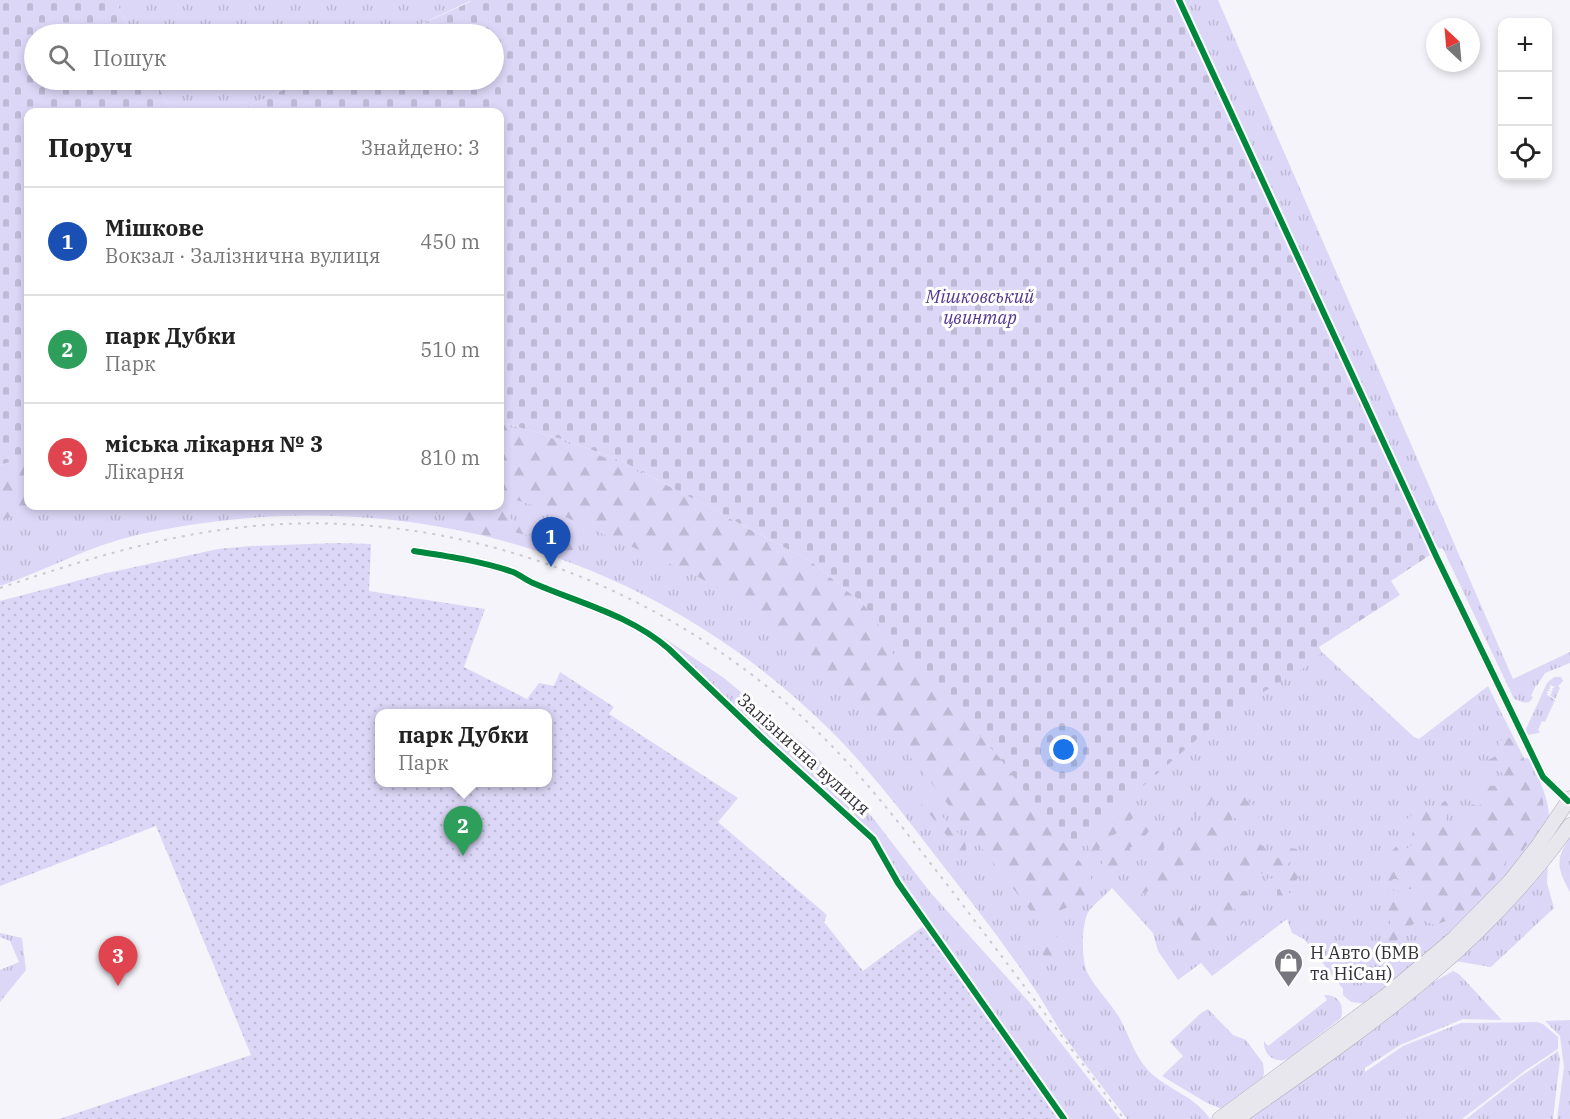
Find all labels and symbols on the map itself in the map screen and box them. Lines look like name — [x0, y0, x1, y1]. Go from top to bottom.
north arrow — [1426, 18, 1480, 72]
park label: Мішковський цвинтар — [925, 285, 1035, 329]
pin: 1 — [532, 518, 570, 567]
street label: Залізнична вулиця — [733, 688, 875, 820]
your location — [1049, 735, 1078, 764]
pin: 2 — [444, 806, 482, 856]
pin: 3 — [98, 936, 138, 986]
place label: Н Авто (БМВ та НіСан) — [1310, 941, 1419, 985]
shop icon: Н Авто (БМВ та НіСан) — [1273, 946, 1305, 988]

